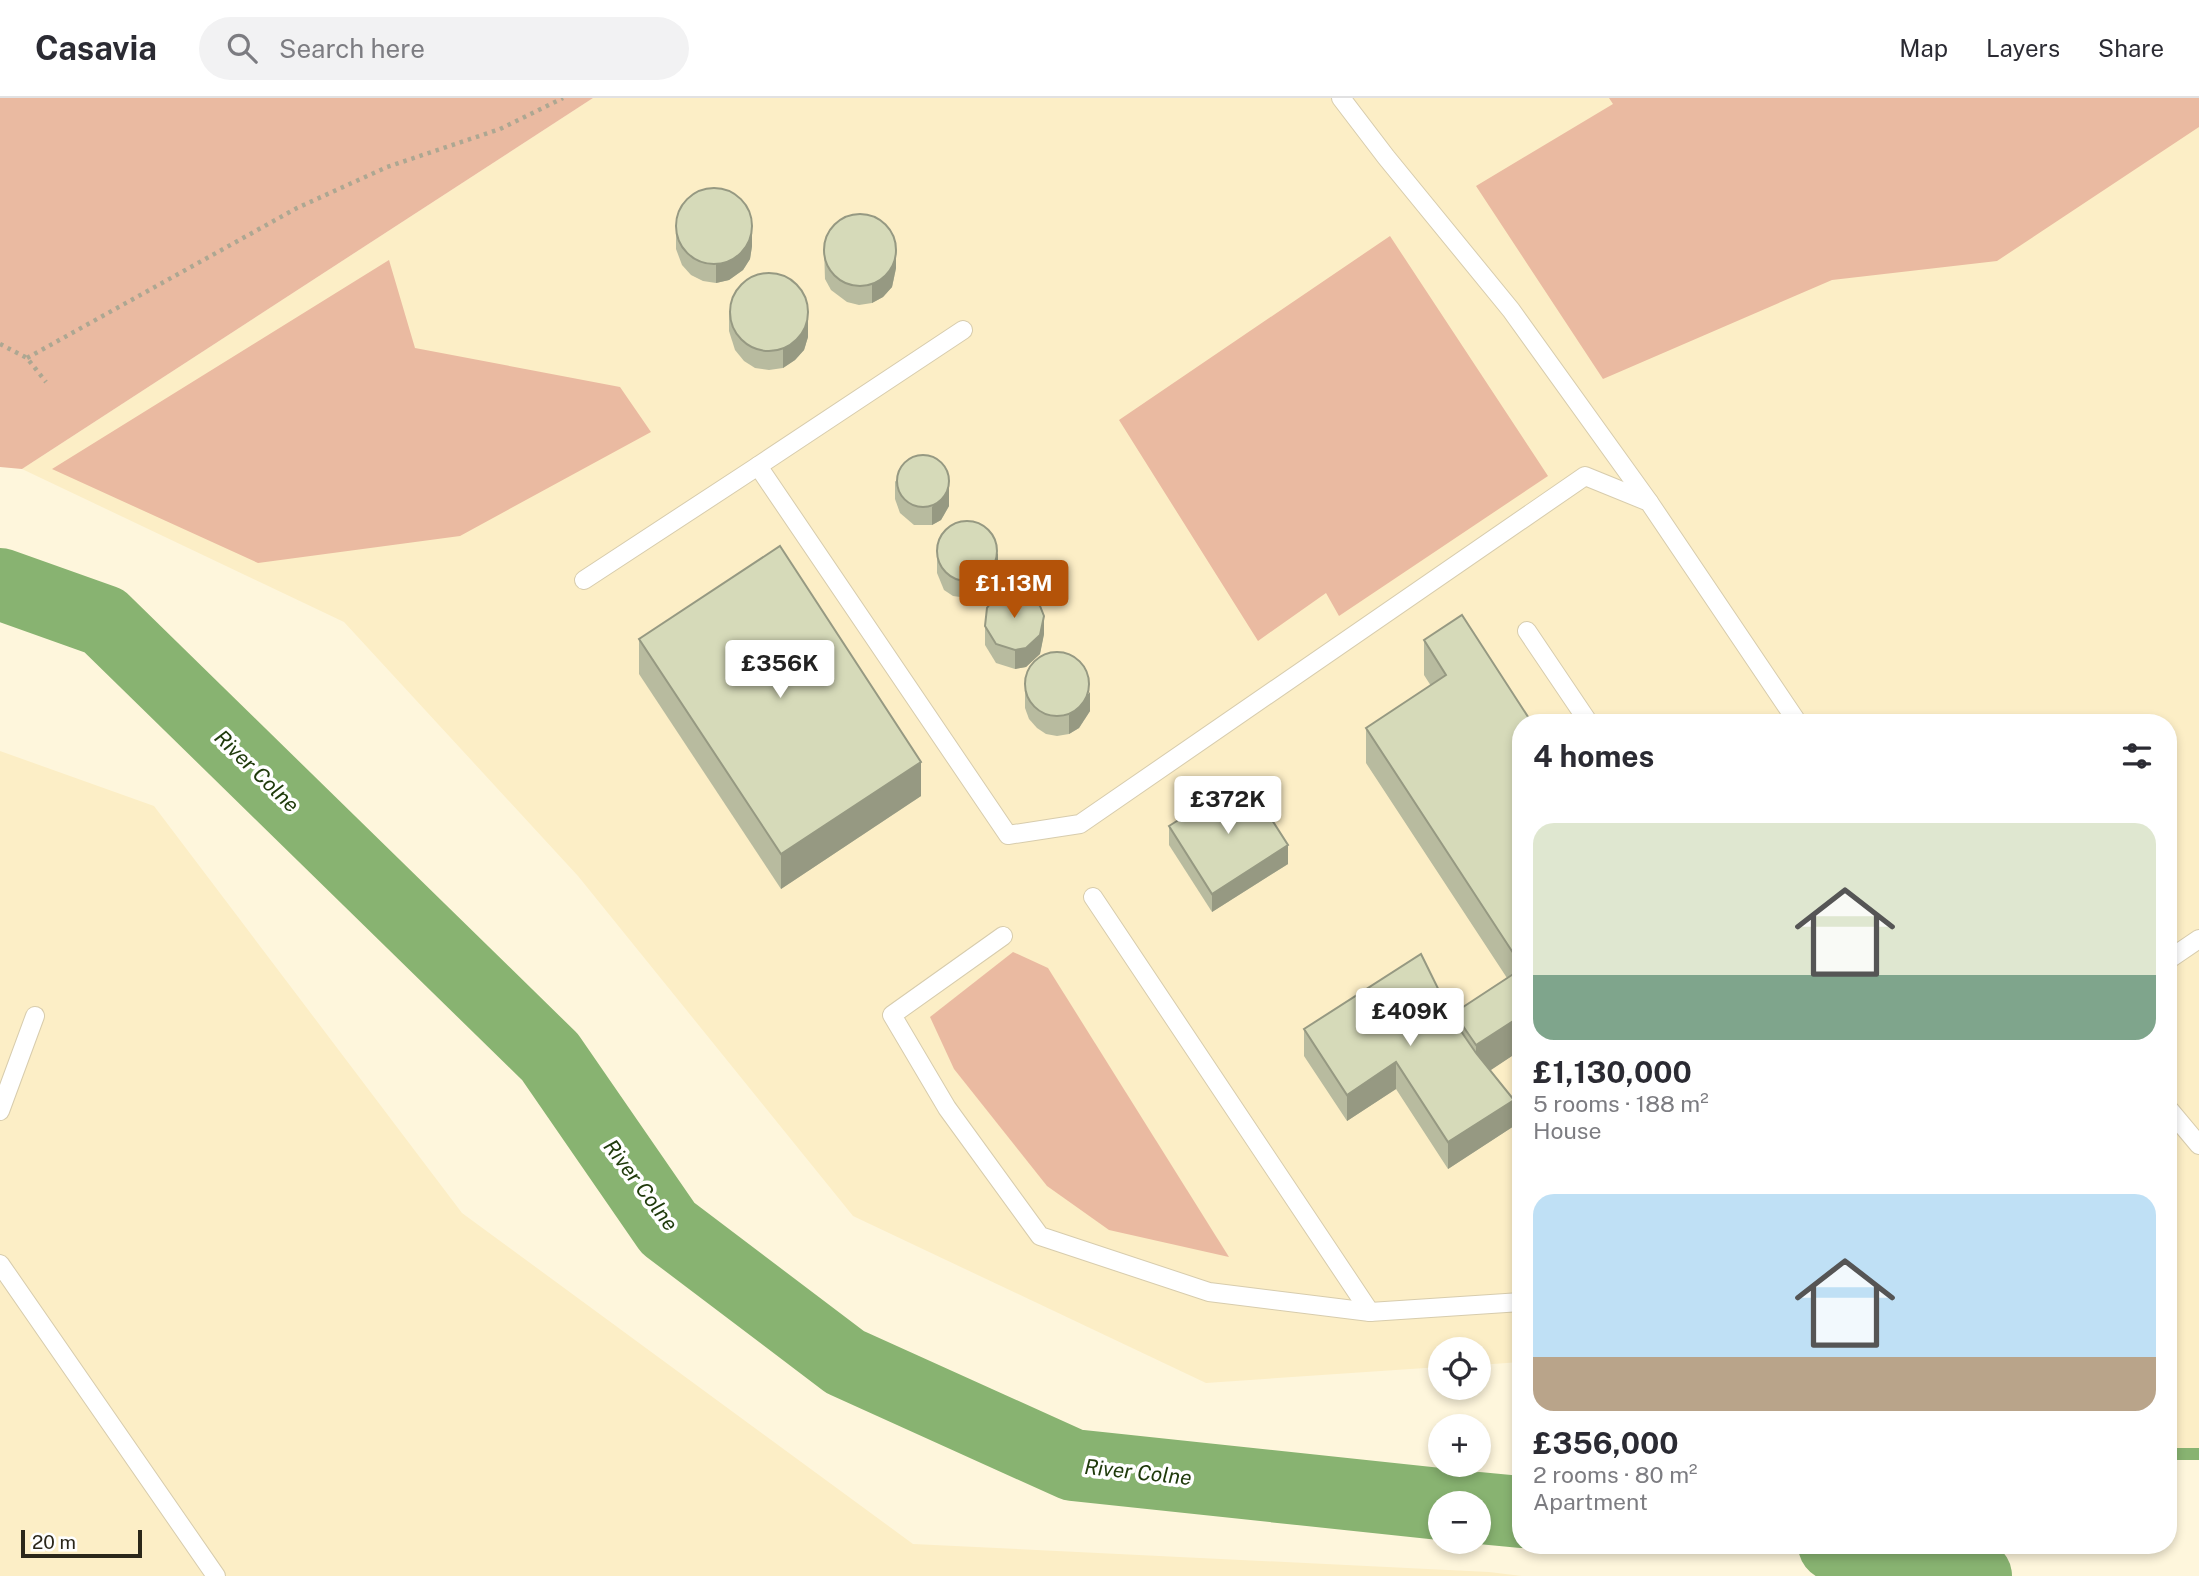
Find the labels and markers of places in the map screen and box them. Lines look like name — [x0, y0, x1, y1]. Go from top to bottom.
pin: £1.13M — [957, 560, 1071, 620]
pin: £356K — [731, 640, 829, 700]
pin: £372K — [1179, 776, 1277, 836]
pin: £409K — [1361, 988, 1459, 1048]

